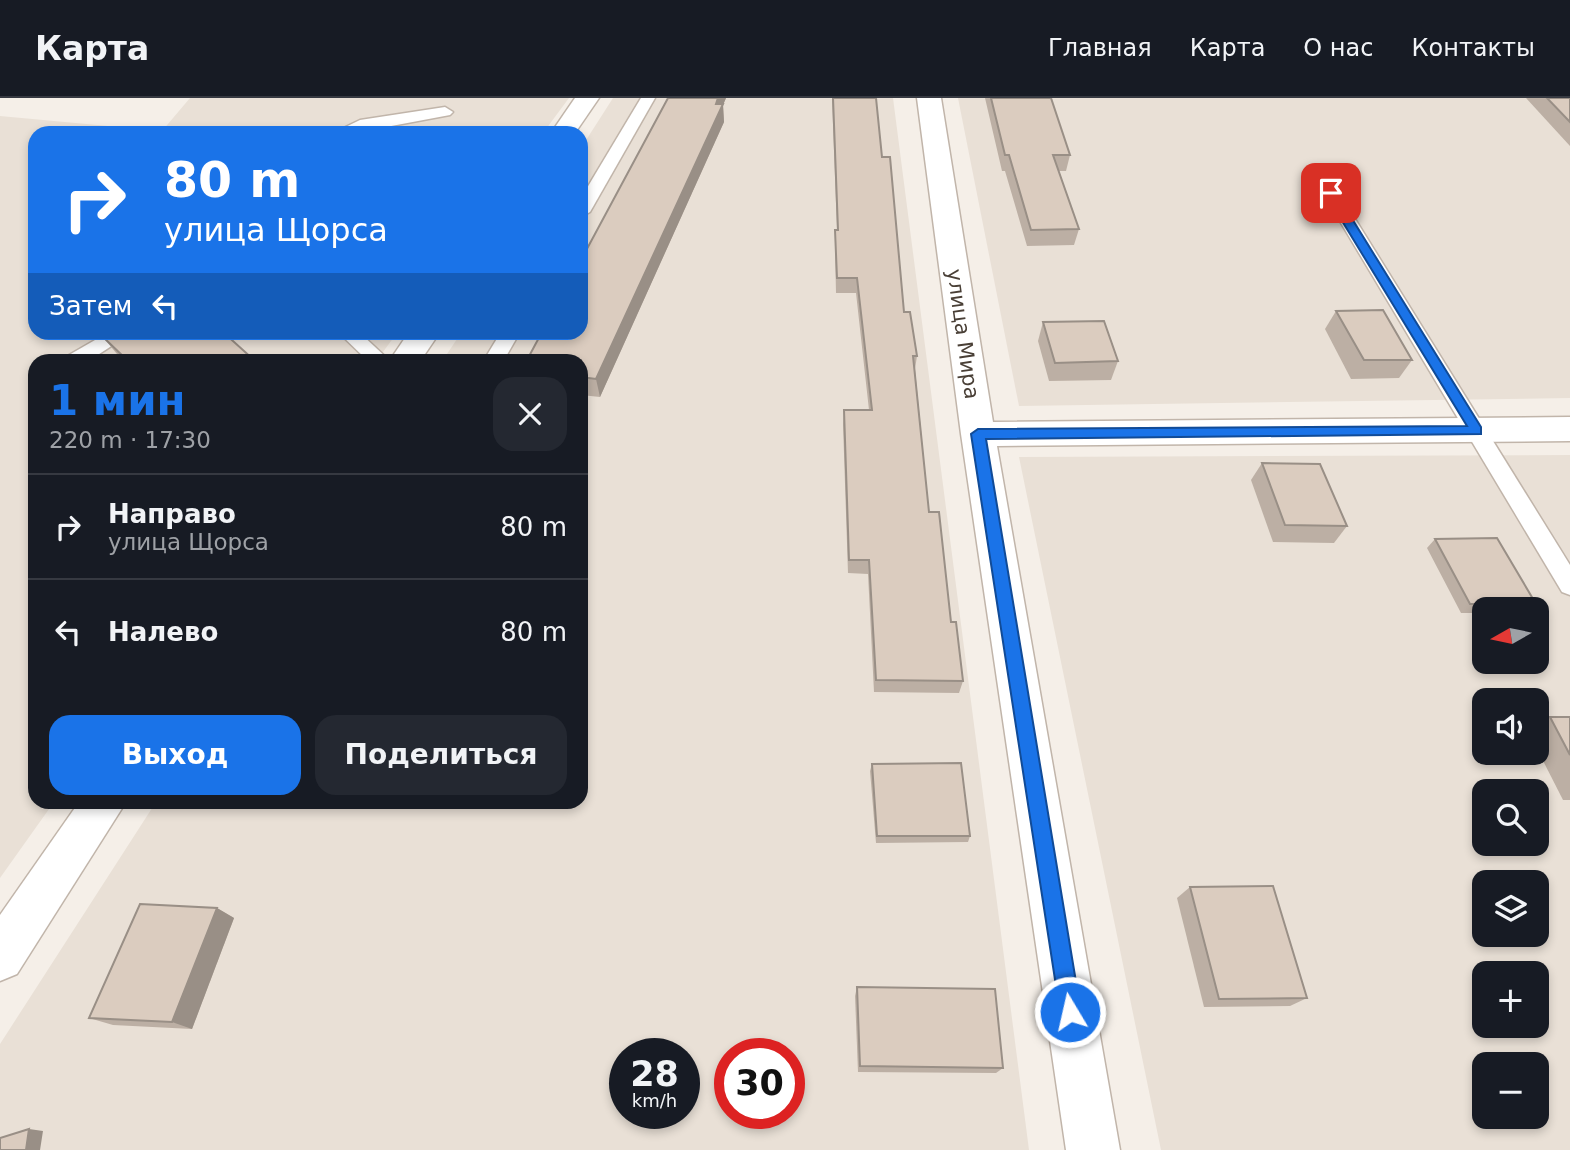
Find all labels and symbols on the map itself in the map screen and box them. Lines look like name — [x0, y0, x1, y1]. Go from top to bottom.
pin — [1301, 163, 1361, 223]
street label: улица Мира — [942, 267, 984, 401]
north arrow — [1472, 597, 1549, 674]
position arrow — [1033, 975, 1107, 1049]
speed limit sign: 30 — [714, 1038, 805, 1129]

